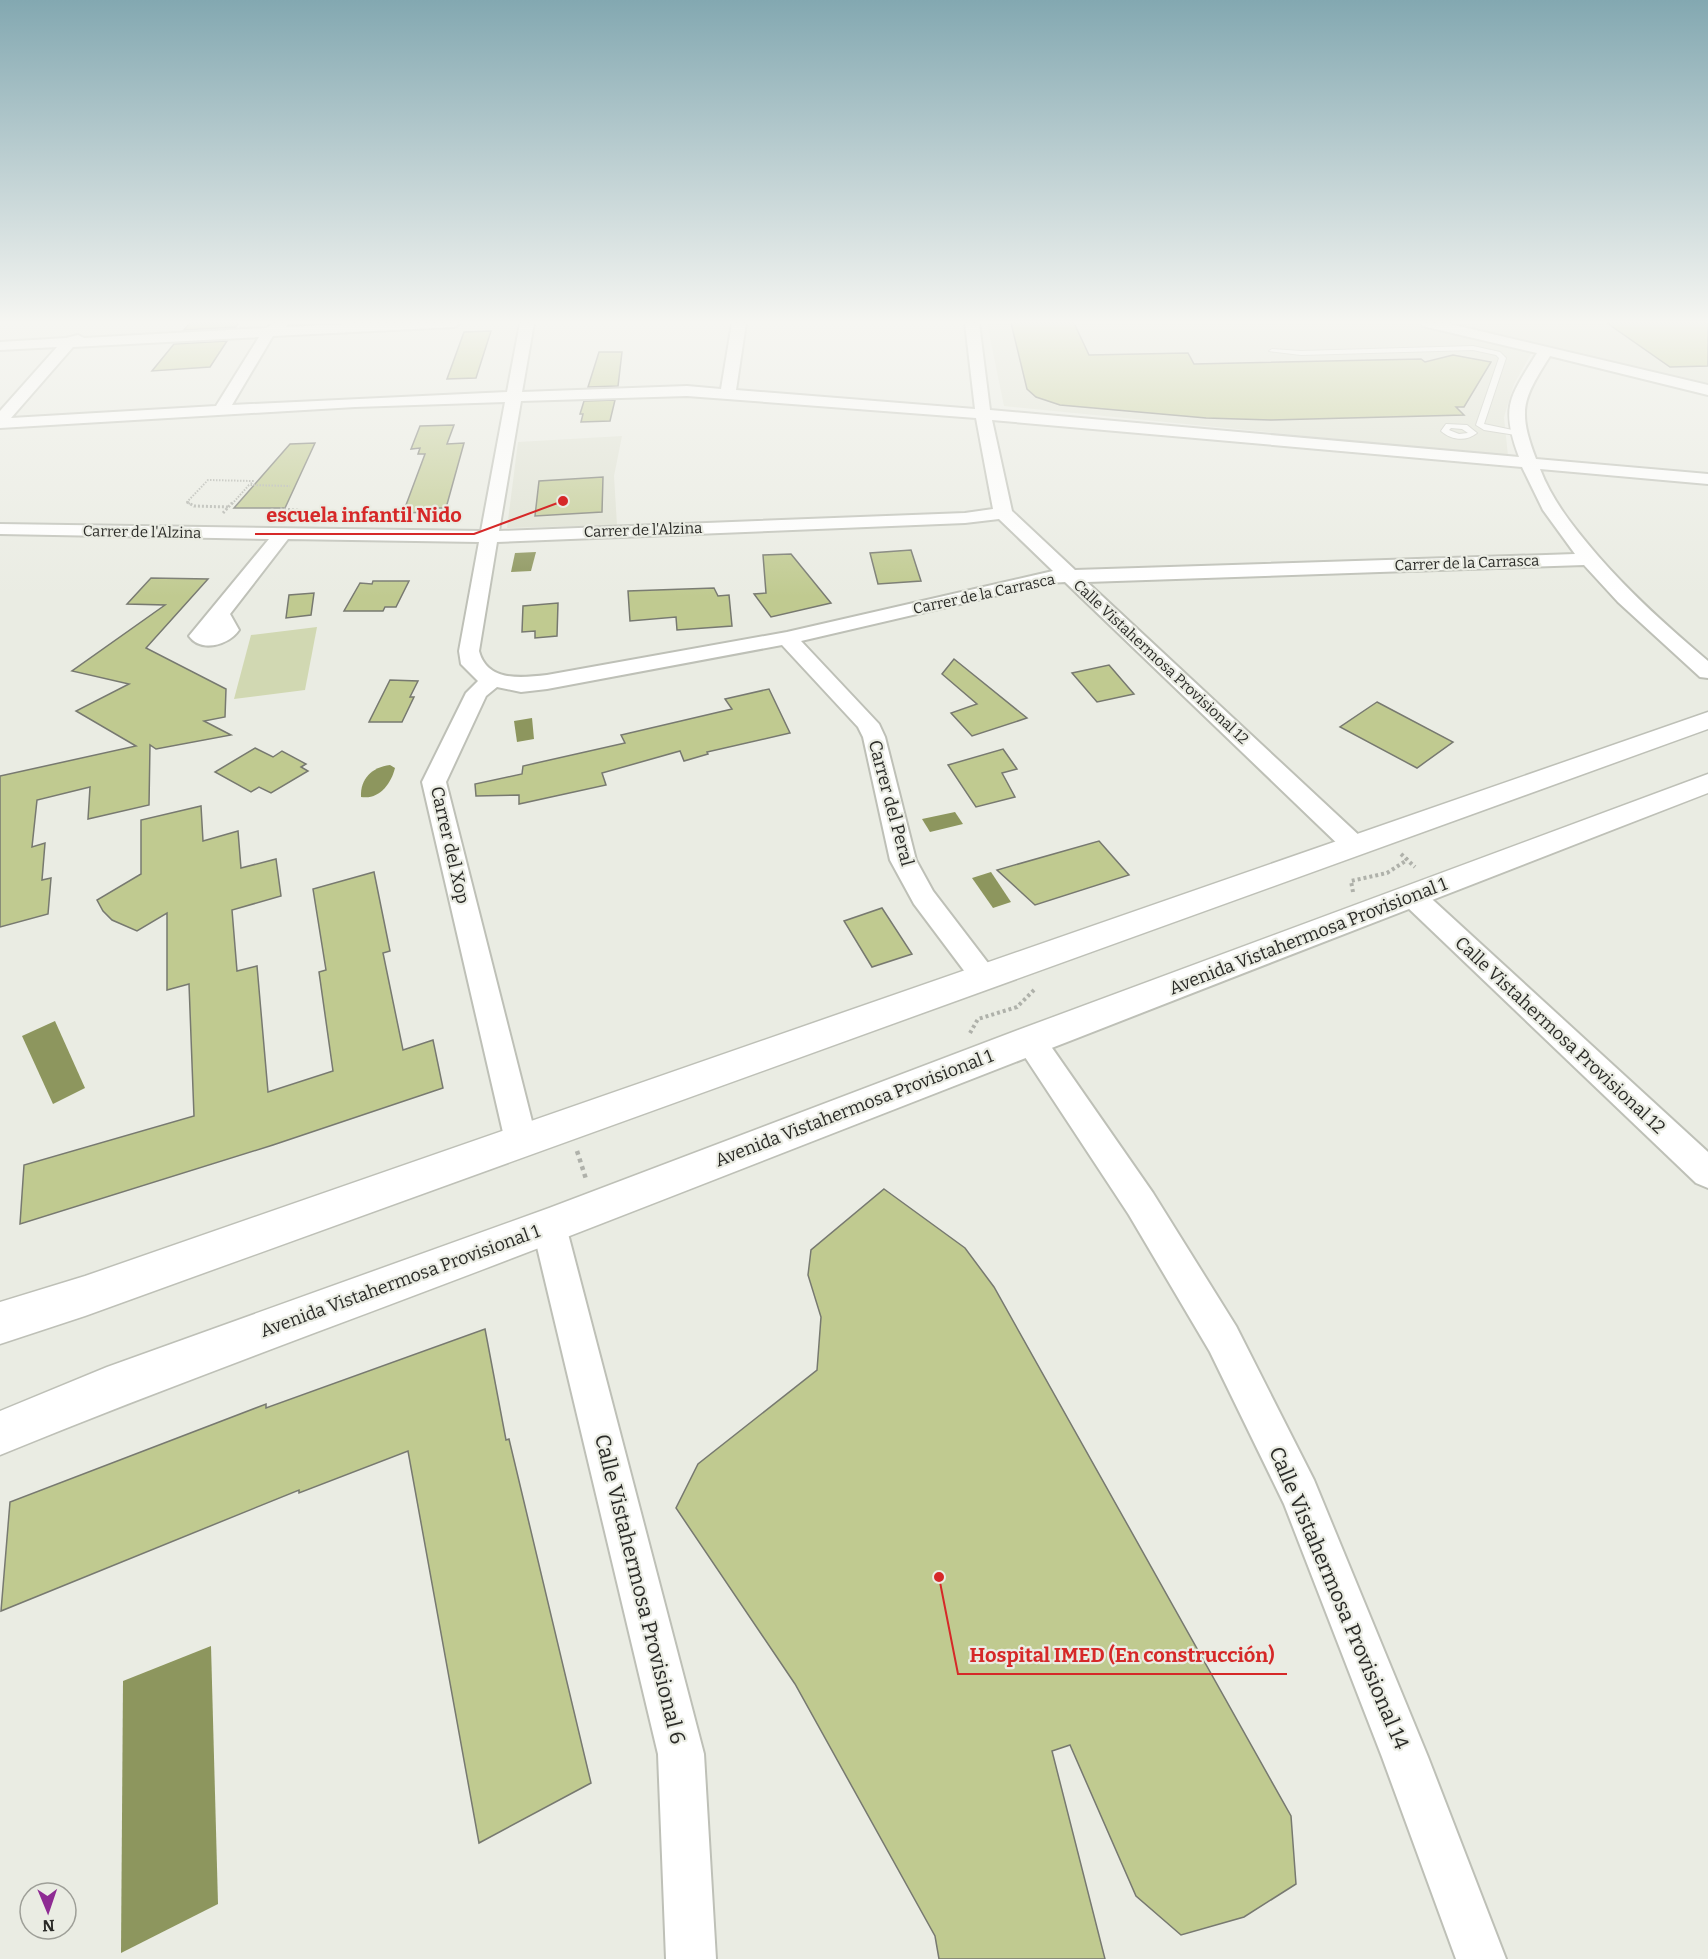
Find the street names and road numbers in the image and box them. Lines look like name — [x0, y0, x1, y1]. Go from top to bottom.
street label: Carrer de l'Alzina — [584, 519, 702, 541]
street label: Carrer de l'Alzina — [83, 522, 201, 542]
street label: Carrer de la Carrasca — [1394, 551, 1540, 575]
street label: Carrer de la Carrasca — [911, 570, 1057, 618]
street label: Calle Vistahermosa Provisional 12 — [1070, 576, 1252, 748]
street label: Carrer del Peral — [864, 737, 918, 869]
street label: Carrer del Xop — [426, 784, 474, 906]
street label: Avenida Vistahermosa Provisional 1 — [1166, 872, 1451, 999]
street label: Calle Vistahermosa Provisional 12 — [1450, 932, 1670, 1138]
street label: Avenida Vistahermosa Provisional 1 — [712, 1044, 997, 1171]
street label: Avenida Vistahermosa Provisional 1 — [257, 1220, 544, 1342]
street label: Calle Vistahermosa Provisional 6 — [589, 1431, 691, 1747]
street label: Calle Vistahermosa Provisional 14 — [1263, 1443, 1415, 1753]

